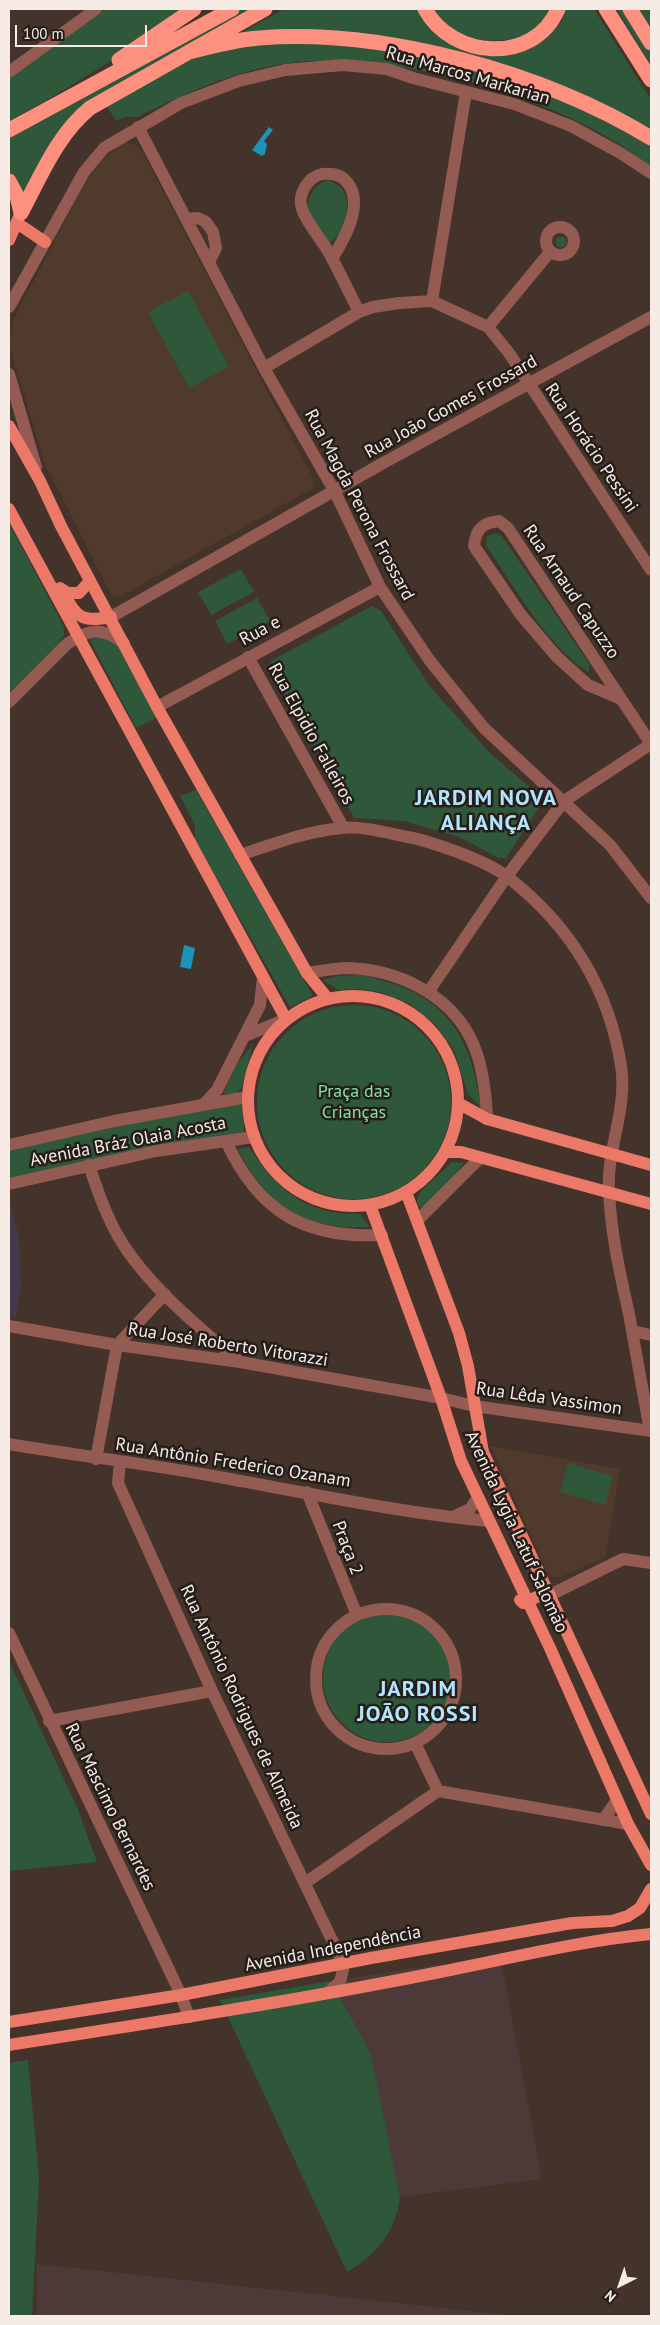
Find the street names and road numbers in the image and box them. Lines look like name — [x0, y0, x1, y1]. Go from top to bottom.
street label: Rua Marcos Markarian — [384, 42, 552, 110]
street label: Rua João Gomes Frossard — [361, 351, 541, 463]
street label: Rua Horácio Pessini — [540, 379, 642, 517]
street label: Rua Magda Perona Frossard — [299, 406, 419, 604]
street label: Rua Arnaud Capuzzo — [518, 521, 624, 663]
street label: Rua e — [236, 611, 284, 651]
street label: Rua Elpidio Falleiros — [263, 659, 359, 809]
street label: Avenida Bráz Olaia Acosta — [28, 1112, 228, 1172]
street label: Rua José Roberto Vitorazzi — [126, 1319, 330, 1371]
street label: Rua Lêda Vassimon — [475, 1378, 623, 1420]
street label: Avenida Lygia Latuf Salomão — [460, 1428, 572, 1636]
street label: Rua Antônio Frederico Ozanam — [114, 1434, 352, 1492]
street label: Praça 2 — [327, 1518, 367, 1578]
street label: Rua Antônio Rodrigues de Almeida — [175, 1582, 307, 1832]
street label: Rua Mascimo Bernardes — [60, 1720, 160, 1894]
street label: Avenida Independência — [243, 1921, 423, 1977]

